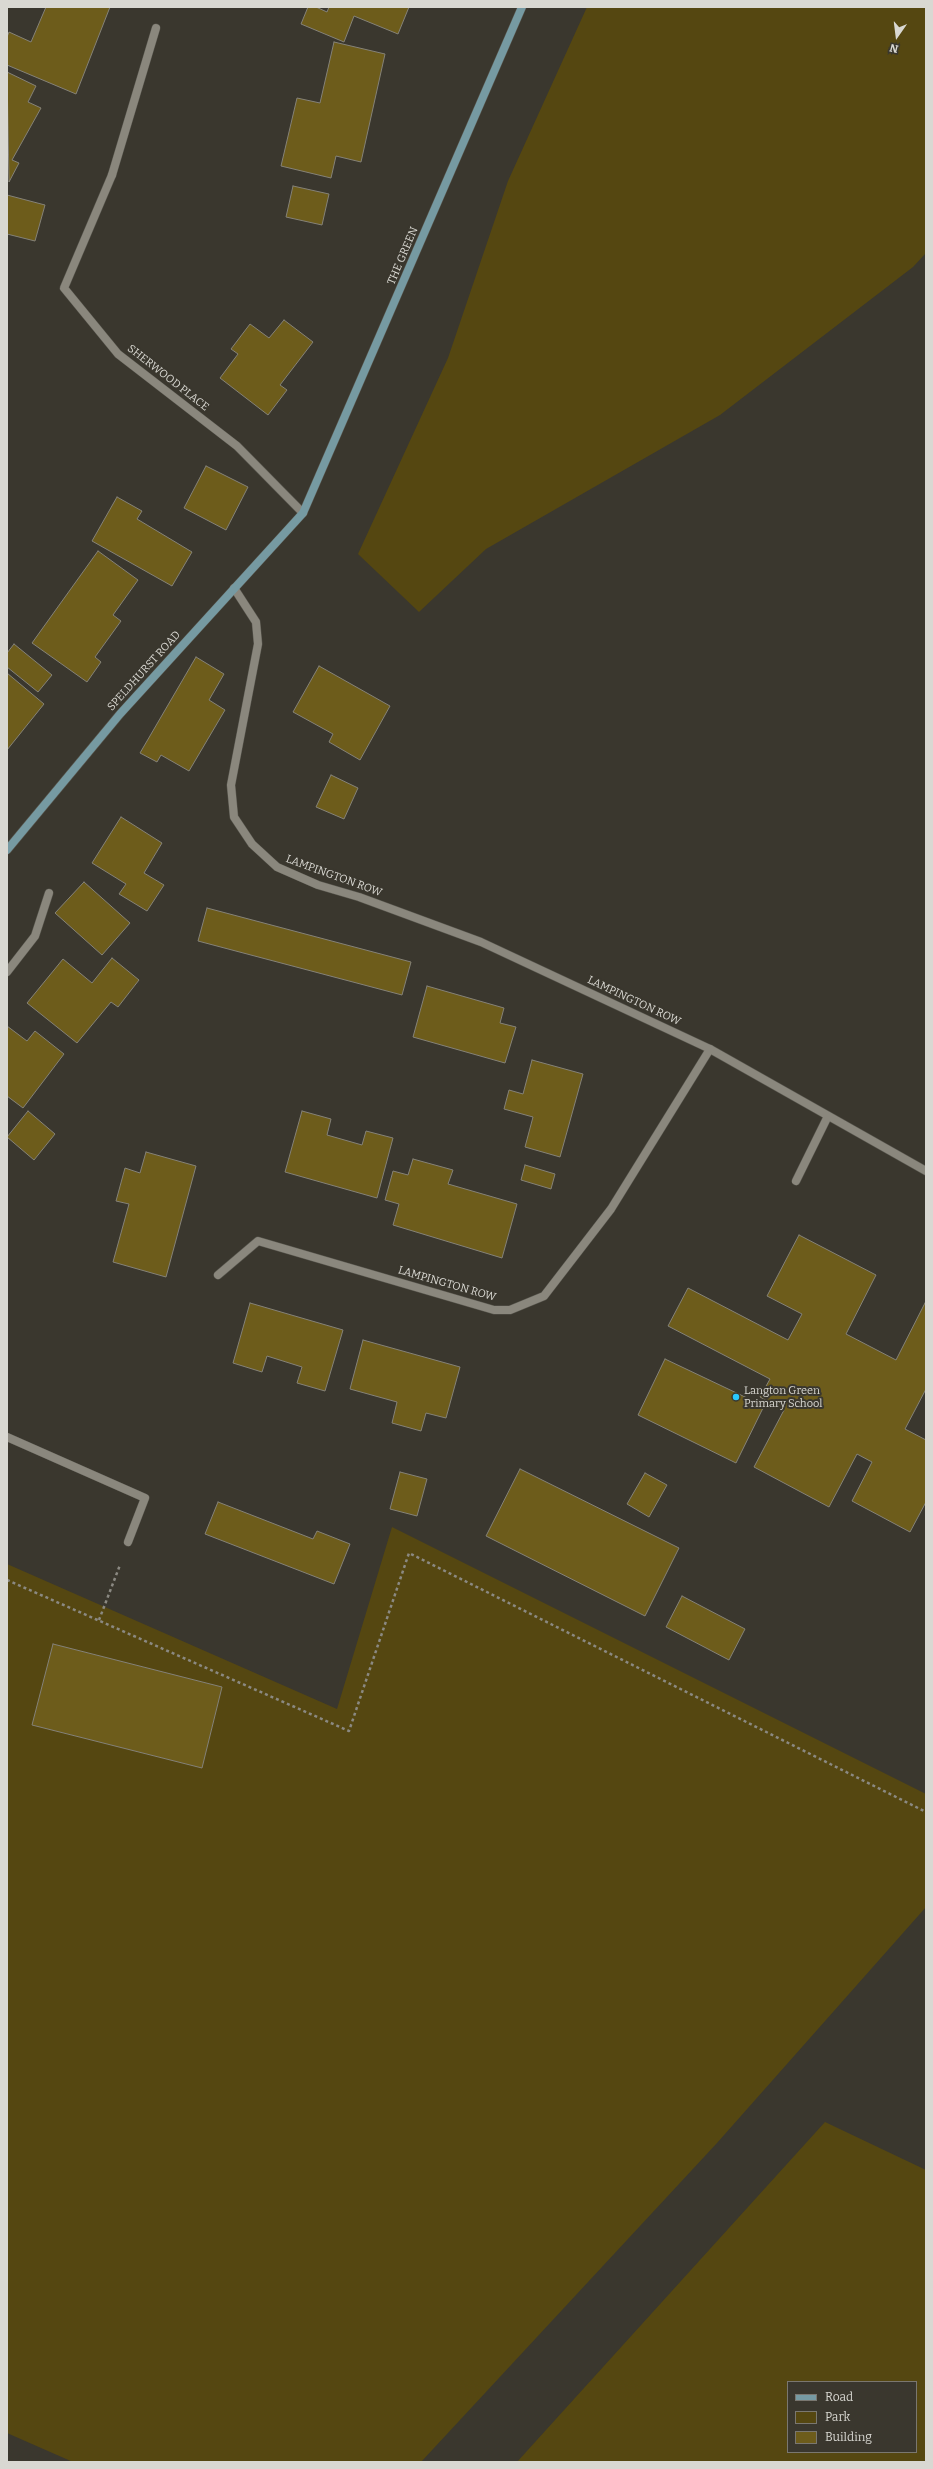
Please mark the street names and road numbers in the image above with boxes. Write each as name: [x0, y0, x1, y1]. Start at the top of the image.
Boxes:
street label: THE GREEN: [385, 225, 421, 287]
street label: SHERWOOD PLACE: [125, 342, 211, 414]
street label: SPELDHURST ROAD: [105, 628, 183, 714]
street label: LAMPINGTON ROW: [284, 852, 384, 900]
street label: LAMPINGTON ROW: [585, 974, 683, 1028]
street label: LAMPINGTON ROW: [396, 1264, 498, 1304]

